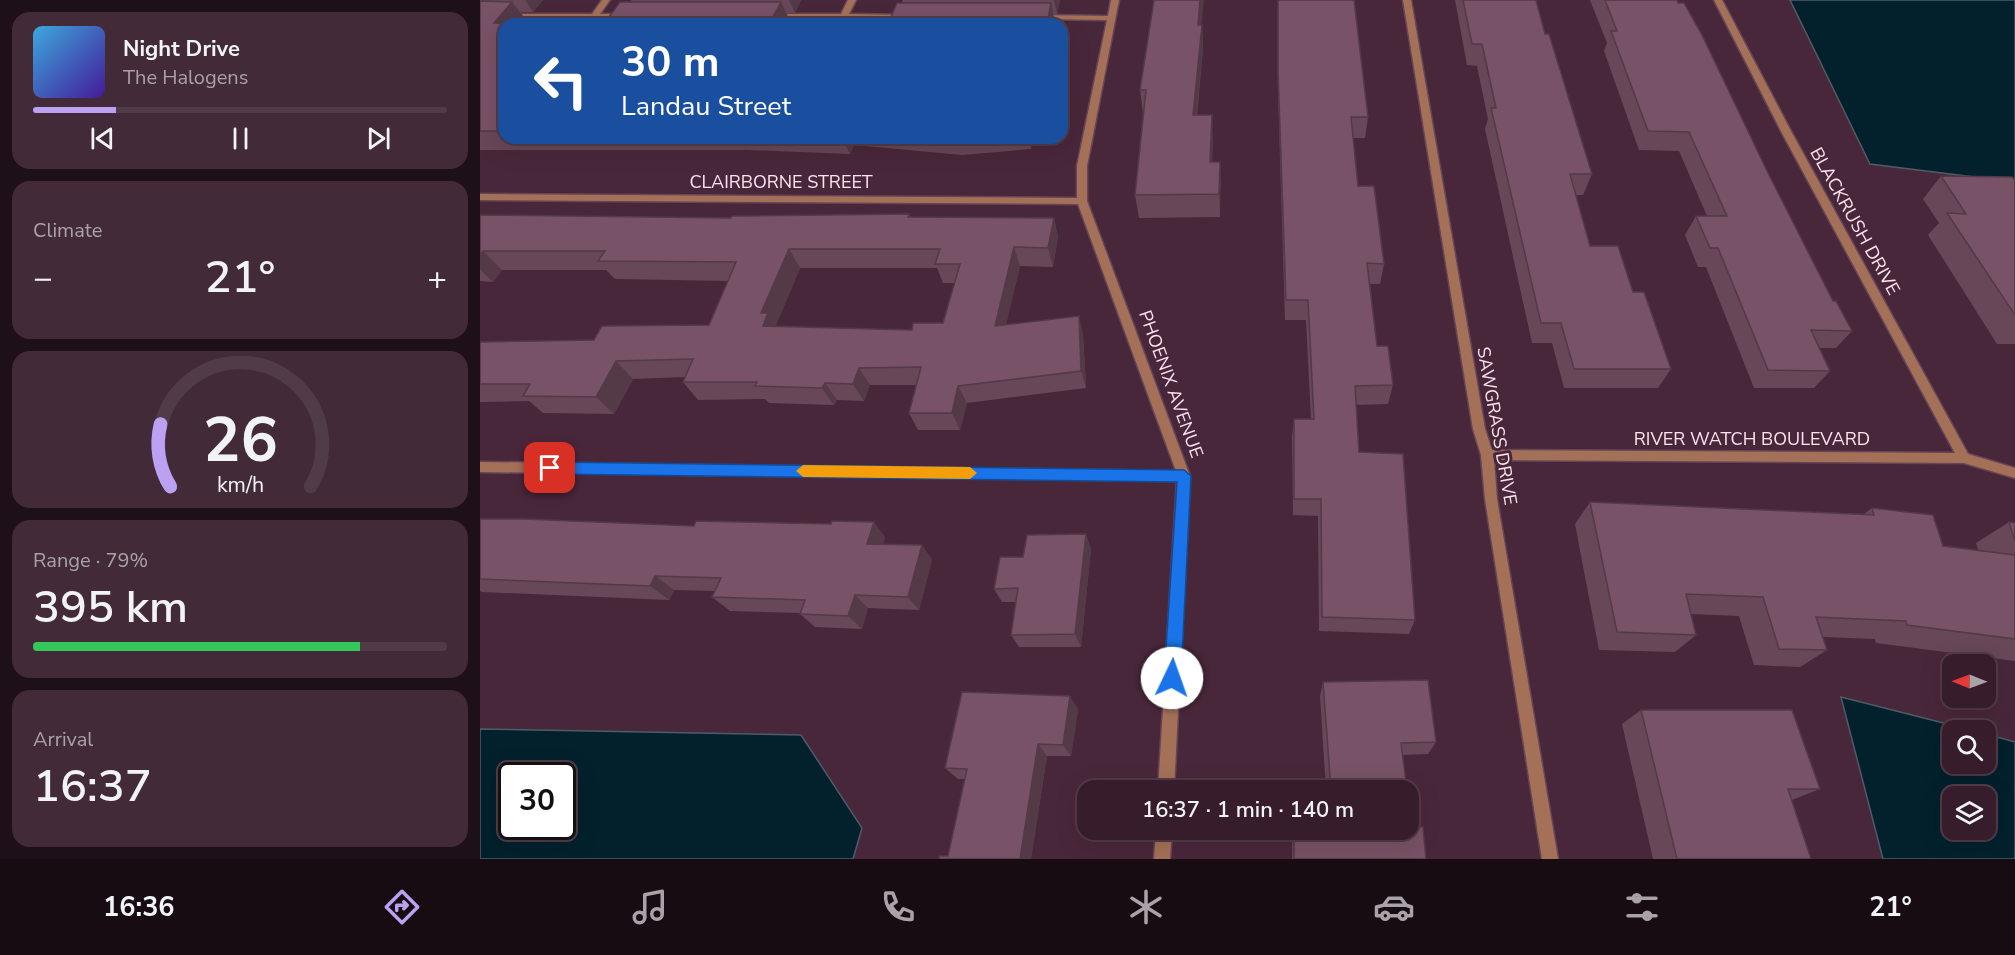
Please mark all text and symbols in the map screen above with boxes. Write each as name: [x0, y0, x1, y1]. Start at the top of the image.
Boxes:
text: Night Drive: [123, 34, 240, 64]
text: 30 m: [621, 34, 720, 91]
icon: left: [522, 42, 600, 120]
text: The Halogens: [123, 64, 248, 91]
text: Landau Street: [621, 88, 791, 125]
icon: previous: [86, 122, 119, 155]
icon: pause: [224, 122, 257, 155]
icon: next: [362, 122, 395, 155]
street label: BLACKRUSH DRIVE: [1804, 143, 1906, 299]
street label: CLAIRBORNE STREET: [689, 170, 873, 194]
text: Climate: [33, 217, 102, 244]
text: 21°: [205, 247, 275, 308]
text: −: [33, 256, 53, 301]
text: +: [427, 256, 447, 301]
street label: PHOENIX AVENUE: [1133, 307, 1209, 461]
street label: SAWGRASS DRIVE: [1471, 345, 1523, 507]
text: 26: [203, 398, 277, 483]
street label: RIVER WATCH BOULEVARD: [1634, 427, 1870, 451]
pin: [524, 442, 575, 493]
icon: arrive: [533, 451, 566, 484]
text: km/h: [216, 470, 264, 500]
text: Range · 79%: [33, 547, 148, 574]
text: 395 km: [33, 577, 188, 638]
position arrow: [1140, 646, 1204, 710]
north arrow: [1942, 654, 1996, 708]
map controls: [1942, 654, 1996, 840]
button: search: [1942, 720, 1996, 774]
text: Arrival: [33, 726, 93, 753]
text: 16:37: [33, 756, 152, 817]
speed limit sign: 30: [498, 762, 576, 840]
button: layers: [1942, 786, 1996, 840]
text: 16:37 · 1 min · 140 m: [1142, 795, 1354, 825]
icon: directions: [381, 886, 423, 928]
icon: music: [629, 886, 671, 928]
icon: phone: [877, 886, 919, 928]
icon: climate: [1125, 886, 1167, 928]
icon: car: [1373, 886, 1415, 928]
icon: filters: [1621, 886, 1663, 928]
text: 16:36: [103, 889, 175, 926]
text: 21°: [1869, 889, 1912, 926]

